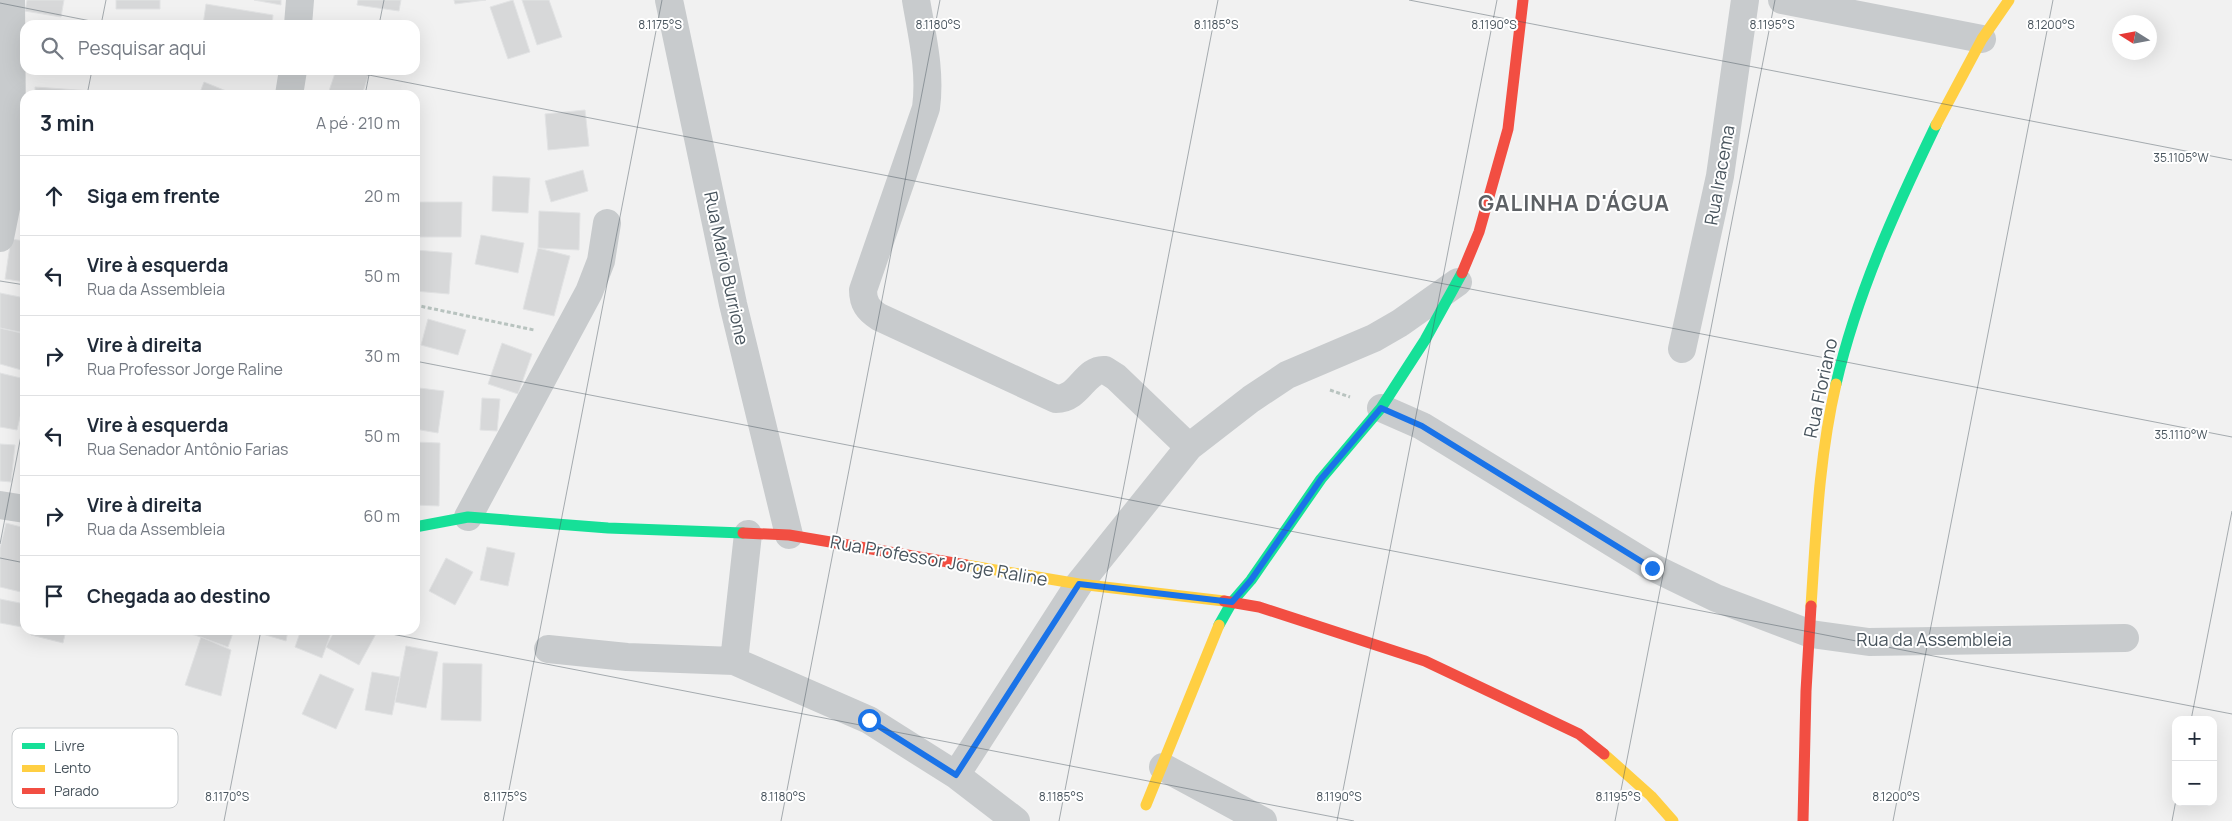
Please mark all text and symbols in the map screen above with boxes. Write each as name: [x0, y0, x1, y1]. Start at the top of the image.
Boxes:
north arrow: [2112, 15, 2157, 60]
text: 8.1175°S: [638, 16, 682, 33]
text: 8.1180°S: [915, 16, 961, 33]
text: 8.1185°S: [1194, 16, 1238, 33]
text: 8.1190°S: [1471, 16, 1517, 33]
text: 8.1195°S: [1749, 16, 1795, 33]
text: 8.1200°S: [2027, 16, 2075, 33]
search box: [20, 20, 420, 75]
icon: search: [38, 34, 66, 62]
text: Pesquisar aqui: [78, 35, 206, 61]
text: 3 min: [40, 109, 94, 137]
text: A pé · 210 m: [316, 112, 400, 134]
street label: Rua Iracema: [1698, 123, 1740, 227]
text: 35.1105°W: [2153, 149, 2209, 166]
icon: ahead: [40, 182, 68, 210]
text: Siga em frente: [87, 183, 220, 209]
text: 20 m: [364, 185, 400, 207]
district label: GALINHA D'ÁGUA: [1478, 188, 1670, 218]
street label: Rua Mario Burrione: [699, 189, 755, 347]
text: Vire à esquerda: [87, 252, 228, 278]
icon: left: [40, 262, 68, 290]
text: 50 m: [364, 265, 400, 287]
text: Rua da Assembleia: [87, 278, 225, 300]
text: Vire à direita: [87, 332, 202, 358]
street label: Rua Floriano: [1798, 336, 1842, 440]
icon: right: [40, 342, 68, 370]
text: 30 m: [365, 345, 400, 367]
text: Rua Professor Jorge Raline: [87, 358, 283, 380]
text: Vire à esquerda: [87, 412, 228, 438]
icon: left: [40, 422, 68, 450]
text: 50 m: [364, 425, 400, 447]
text: 35.1110°W: [2154, 426, 2208, 443]
text: Rua Senador Antônio Farias: [87, 438, 288, 460]
text: Vire à direita: [87, 492, 202, 518]
icon: right: [40, 502, 68, 530]
text: 60 m: [364, 505, 400, 527]
text: Rua da Assembleia: [87, 518, 225, 540]
street label: Rua Professor Jorge Raline: [828, 529, 1050, 591]
route end: [1641, 557, 1664, 580]
icon: arrive: [40, 582, 68, 610]
text: Chegada ao destino: [87, 583, 270, 609]
street label: Rua da Assembleia: [1856, 627, 2012, 651]
route start: [858, 709, 881, 732]
map controls: [2172, 716, 2217, 806]
button: +: [2172, 716, 2217, 761]
legend: [12, 728, 178, 808]
text: Livre: [54, 736, 85, 755]
text: Lento: [54, 758, 91, 777]
button: −: [2172, 761, 2217, 806]
text: Parado: [54, 781, 99, 800]
text: 8.1170°S: [205, 788, 249, 805]
text: 8.1175°S: [483, 788, 527, 805]
text: 8.1180°S: [760, 788, 806, 805]
text: 8.1185°S: [1039, 788, 1083, 805]
text: 8.1190°S: [1316, 788, 1362, 805]
text: 8.1195°S: [1595, 788, 1641, 805]
text: 8.1200°S: [1872, 788, 1920, 805]

